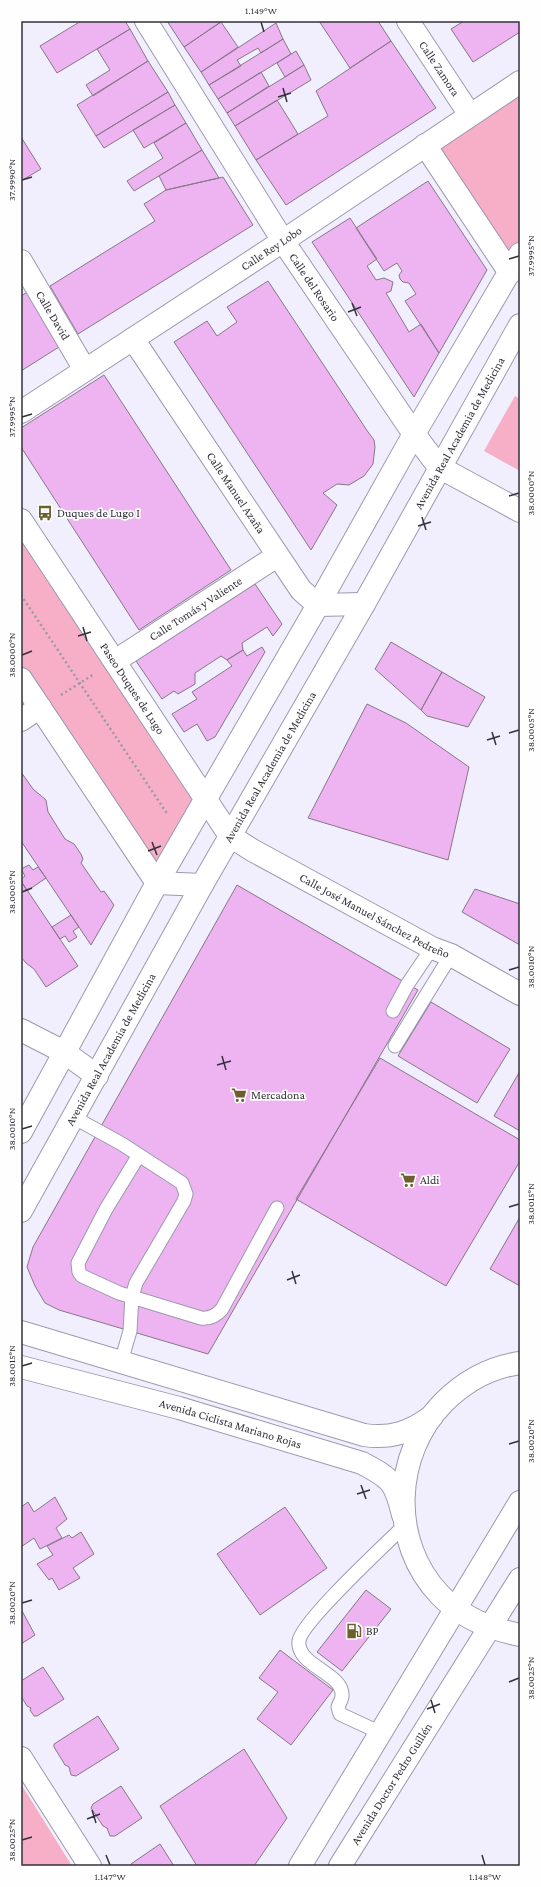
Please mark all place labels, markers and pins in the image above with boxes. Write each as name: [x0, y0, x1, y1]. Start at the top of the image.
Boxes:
bus stop icon: Duques de Lugo I: [36, 504, 54, 522]
place label: Duques de Lugo I: [57, 506, 140, 520]
supermarket icon: Mercadona: [230, 1086, 248, 1104]
place label: Mercadona: [251, 1088, 305, 1102]
supermarket icon: Aldi: [399, 1171, 417, 1189]
place label: Aldi: [420, 1173, 439, 1187]
fuel station icon: BP: [345, 1622, 363, 1640]
place label: BP: [366, 1624, 379, 1638]

